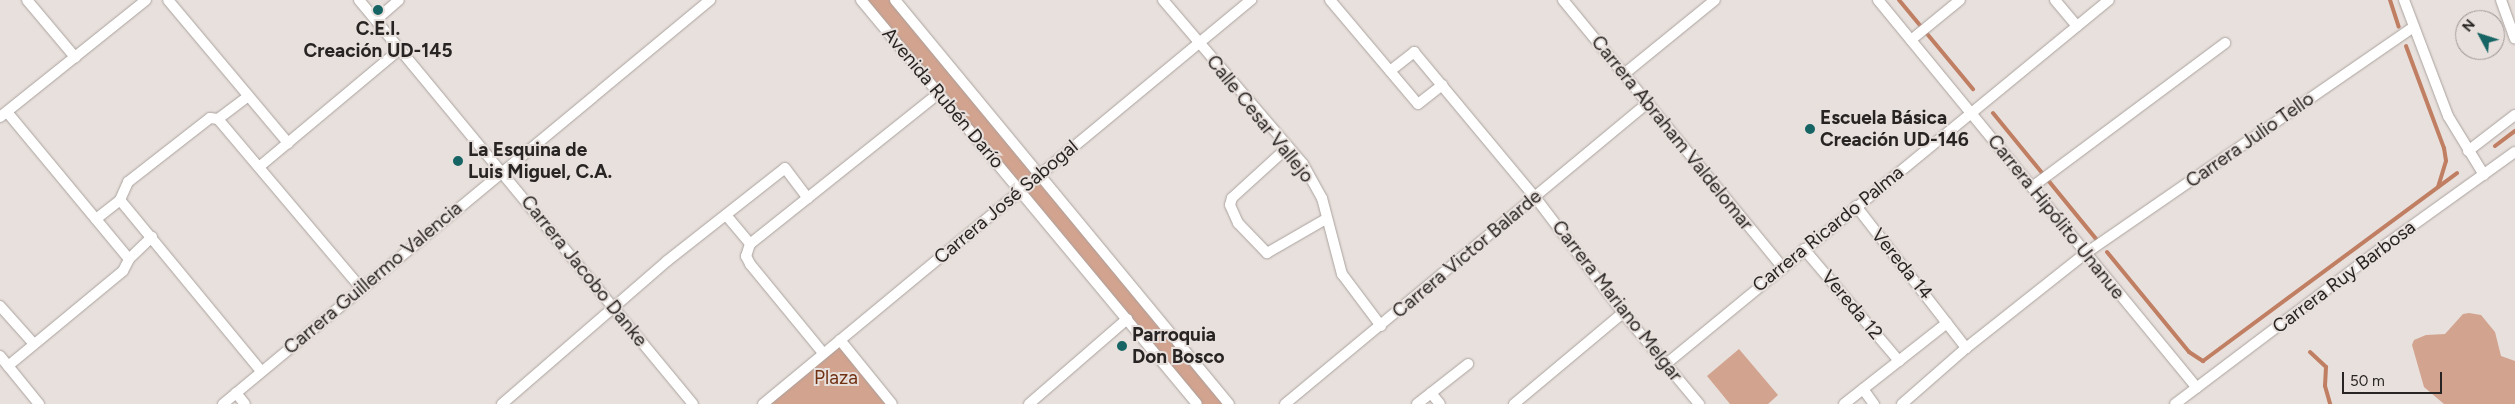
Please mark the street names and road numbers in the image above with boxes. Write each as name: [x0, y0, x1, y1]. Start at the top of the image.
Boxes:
street label: Avenida Rubén Darío: [877, 23, 1009, 173]
street label: Carrera Abraham Valdelomar: [1586, 31, 1758, 235]
street label: Calle Cesar Vallejo: [1202, 51, 1318, 187]
street label: Carrera Julio Tello: [2182, 87, 2318, 193]
street label: Carrera Hipólito Unanue: [1983, 130, 2129, 304]
street label: Carrera José Sabogal: [929, 135, 1083, 269]
street label: Carrera Ricardo Palma: [1748, 161, 1908, 297]
street label: Carrera Victor Balarde: [1388, 185, 1546, 323]
street label: Carrera Jacobo Danke: [516, 191, 652, 351]
street label: Carrera Guillermo Valencia: [279, 197, 467, 359]
street label: Carrera Mariano Melgar: [1547, 216, 1687, 386]
street label: Carrera Ruy Barbosa: [2268, 216, 2420, 338]
street label: Vereda 14: [1866, 224, 1938, 304]
street label: Vereda 12: [1816, 266, 1888, 344]

